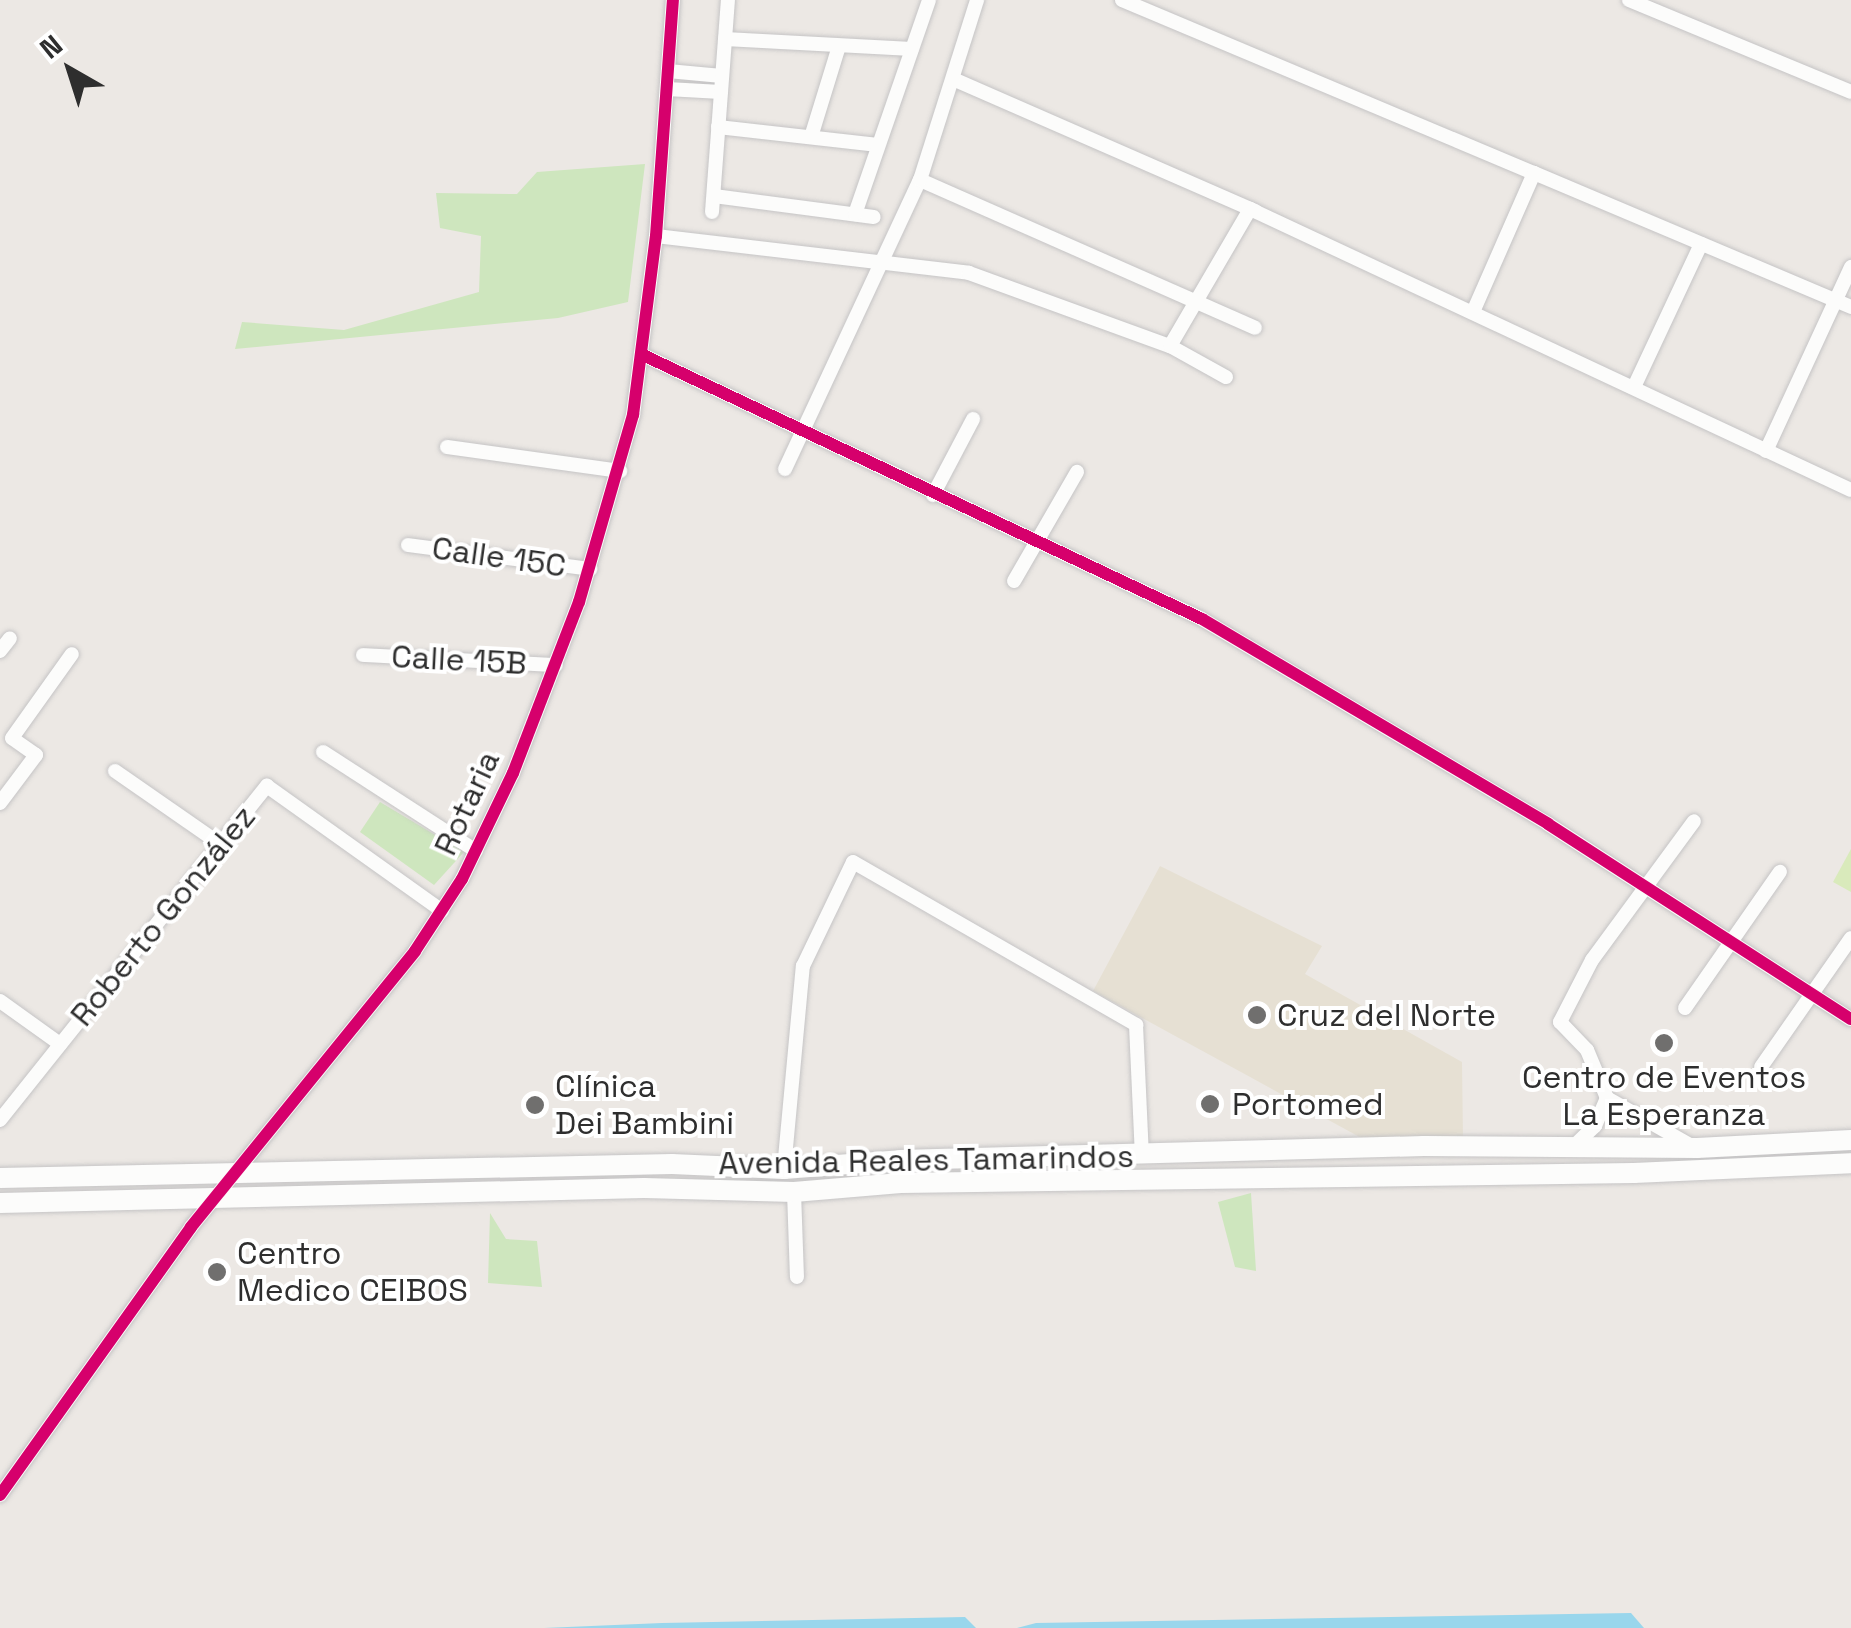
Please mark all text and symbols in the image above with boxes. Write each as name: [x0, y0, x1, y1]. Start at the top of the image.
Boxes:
north arrow: [20, 20, 120, 120]
text: N: [32, 27, 70, 67]
street label: Calle 15C: [430, 529, 568, 585]
street label: Calle 15B: [390, 637, 528, 683]
street label: Rotaria: [426, 745, 508, 861]
street label: Roberto González: [62, 798, 264, 1034]
place label: Cruz del Norte: [1277, 996, 1496, 1034]
marker: Cruz del Norte: [1246, 1004, 1268, 1026]
marker: Centro de Eventos La Esperanza: [1653, 1032, 1675, 1054]
place label: Centro de Eventos La Esperanza: [1522, 1059, 1806, 1134]
place label: Clínica Dei Bambini: [555, 1068, 734, 1143]
place label: Portomed: [1232, 1085, 1384, 1123]
marker: Portomed: [1197, 1091, 1223, 1117]
marker: Clínica Dei Bambini: [524, 1094, 546, 1116]
street label: Avenida Reales Tamarindos: [718, 1137, 1134, 1183]
place label: Centro Medico CEIBOS: [237, 1235, 468, 1310]
marker: Centro Medico CEIBOS: [206, 1261, 228, 1283]

